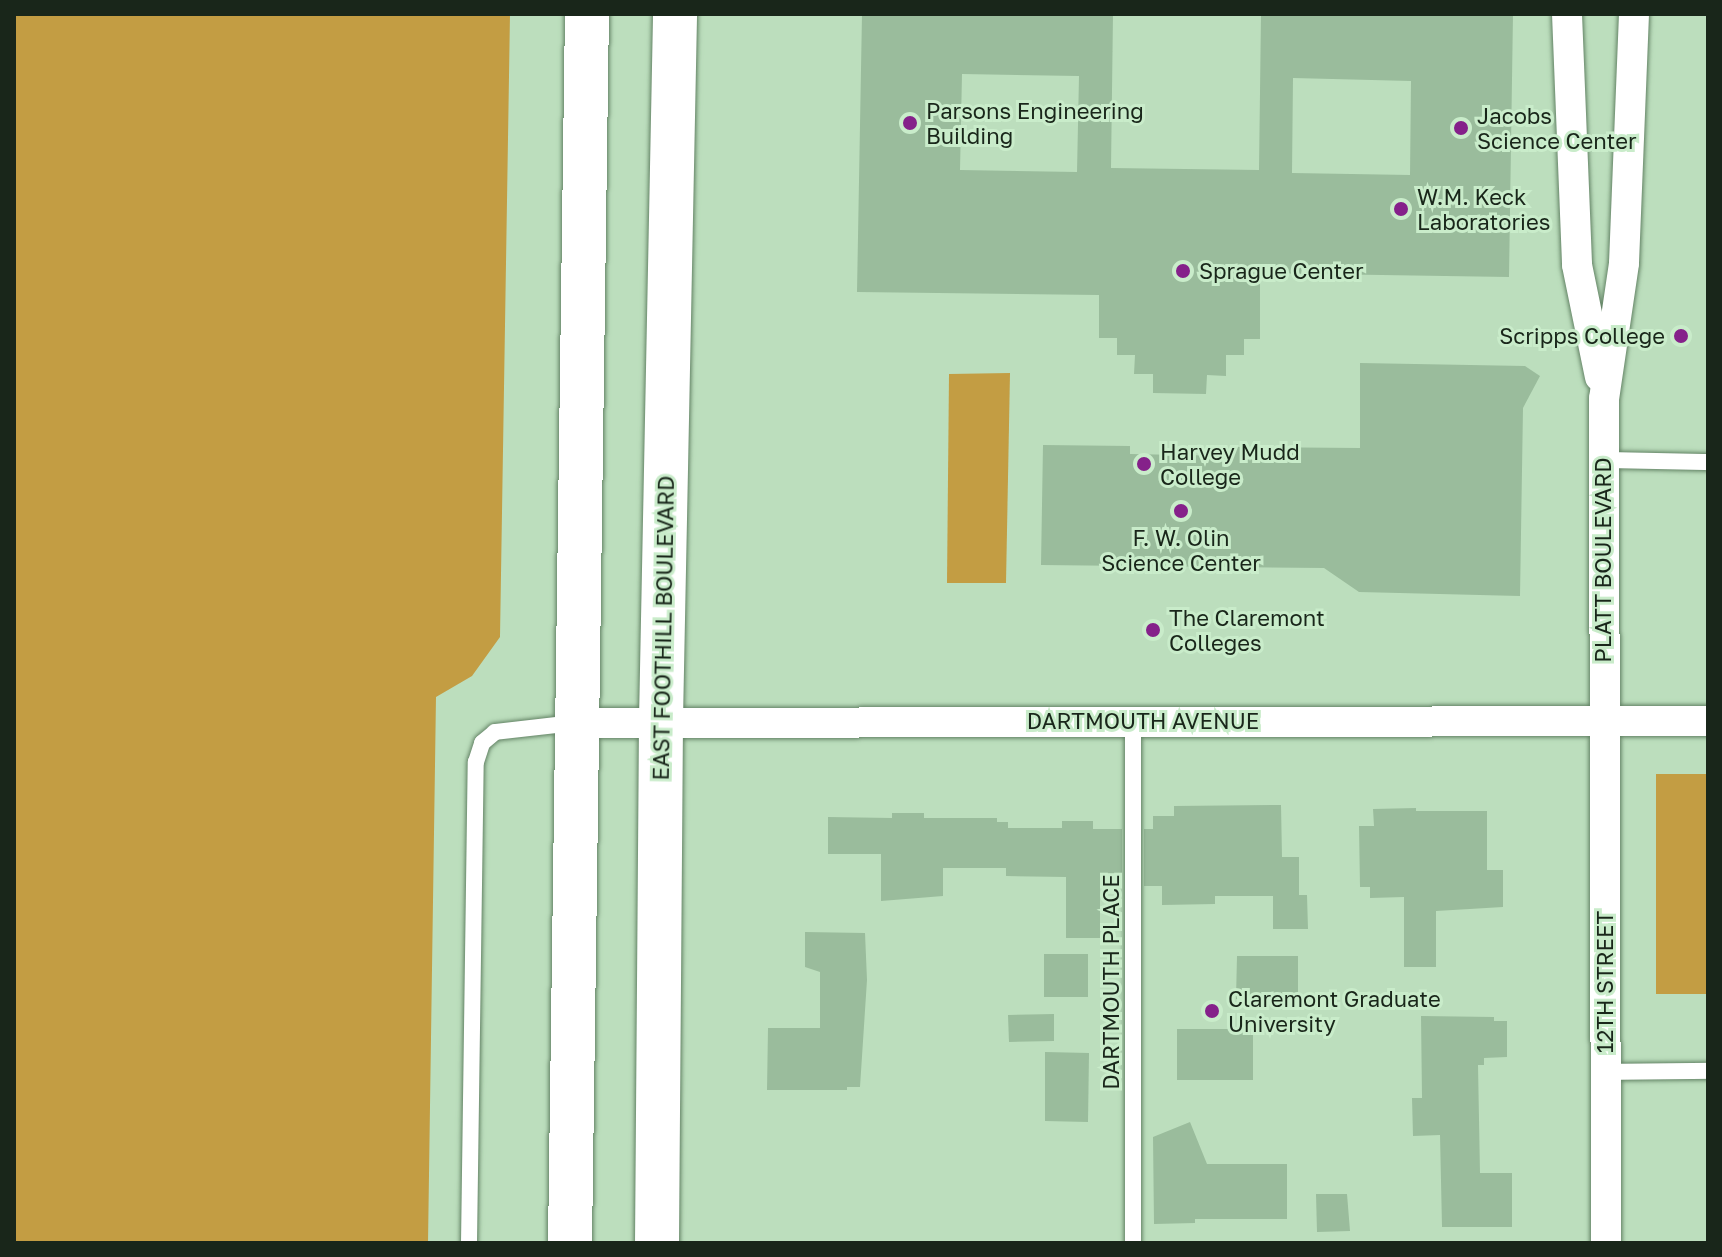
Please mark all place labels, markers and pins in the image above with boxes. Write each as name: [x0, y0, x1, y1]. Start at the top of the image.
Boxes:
place label: Parsons Engineering Building: [926, 97, 1144, 148]
place label: Jacobs Science Center: [1477, 102, 1637, 154]
marker: Parsons Engineering Building: [901, 114, 919, 132]
marker: Jacobs Science Center: [1452, 119, 1470, 137]
place label: W.M. Keck Laboratories: [1417, 183, 1550, 234]
marker: W.M. Keck Laboratories: [1392, 200, 1410, 218]
place label: Sprague Center: [1199, 258, 1364, 284]
marker: Sprague Center: [1174, 262, 1192, 280]
place label: Scripps College: [1499, 323, 1665, 349]
marker: Scripps College: [1672, 327, 1690, 345]
place label: Harvey Mudd College: [1160, 438, 1300, 490]
marker: Harvey Mudd College: [1135, 455, 1153, 473]
marker: F. W. Olin Science Center: [1172, 502, 1190, 520]
place label: F. W. Olin Science Center: [1101, 524, 1261, 576]
place label: The Claremont Colleges: [1169, 604, 1325, 656]
marker: The Claremont Colleges: [1144, 621, 1162, 639]
place label: Claremont Graduate University: [1228, 985, 1441, 1036]
marker: Claremont Graduate University: [1203, 1002, 1221, 1020]

